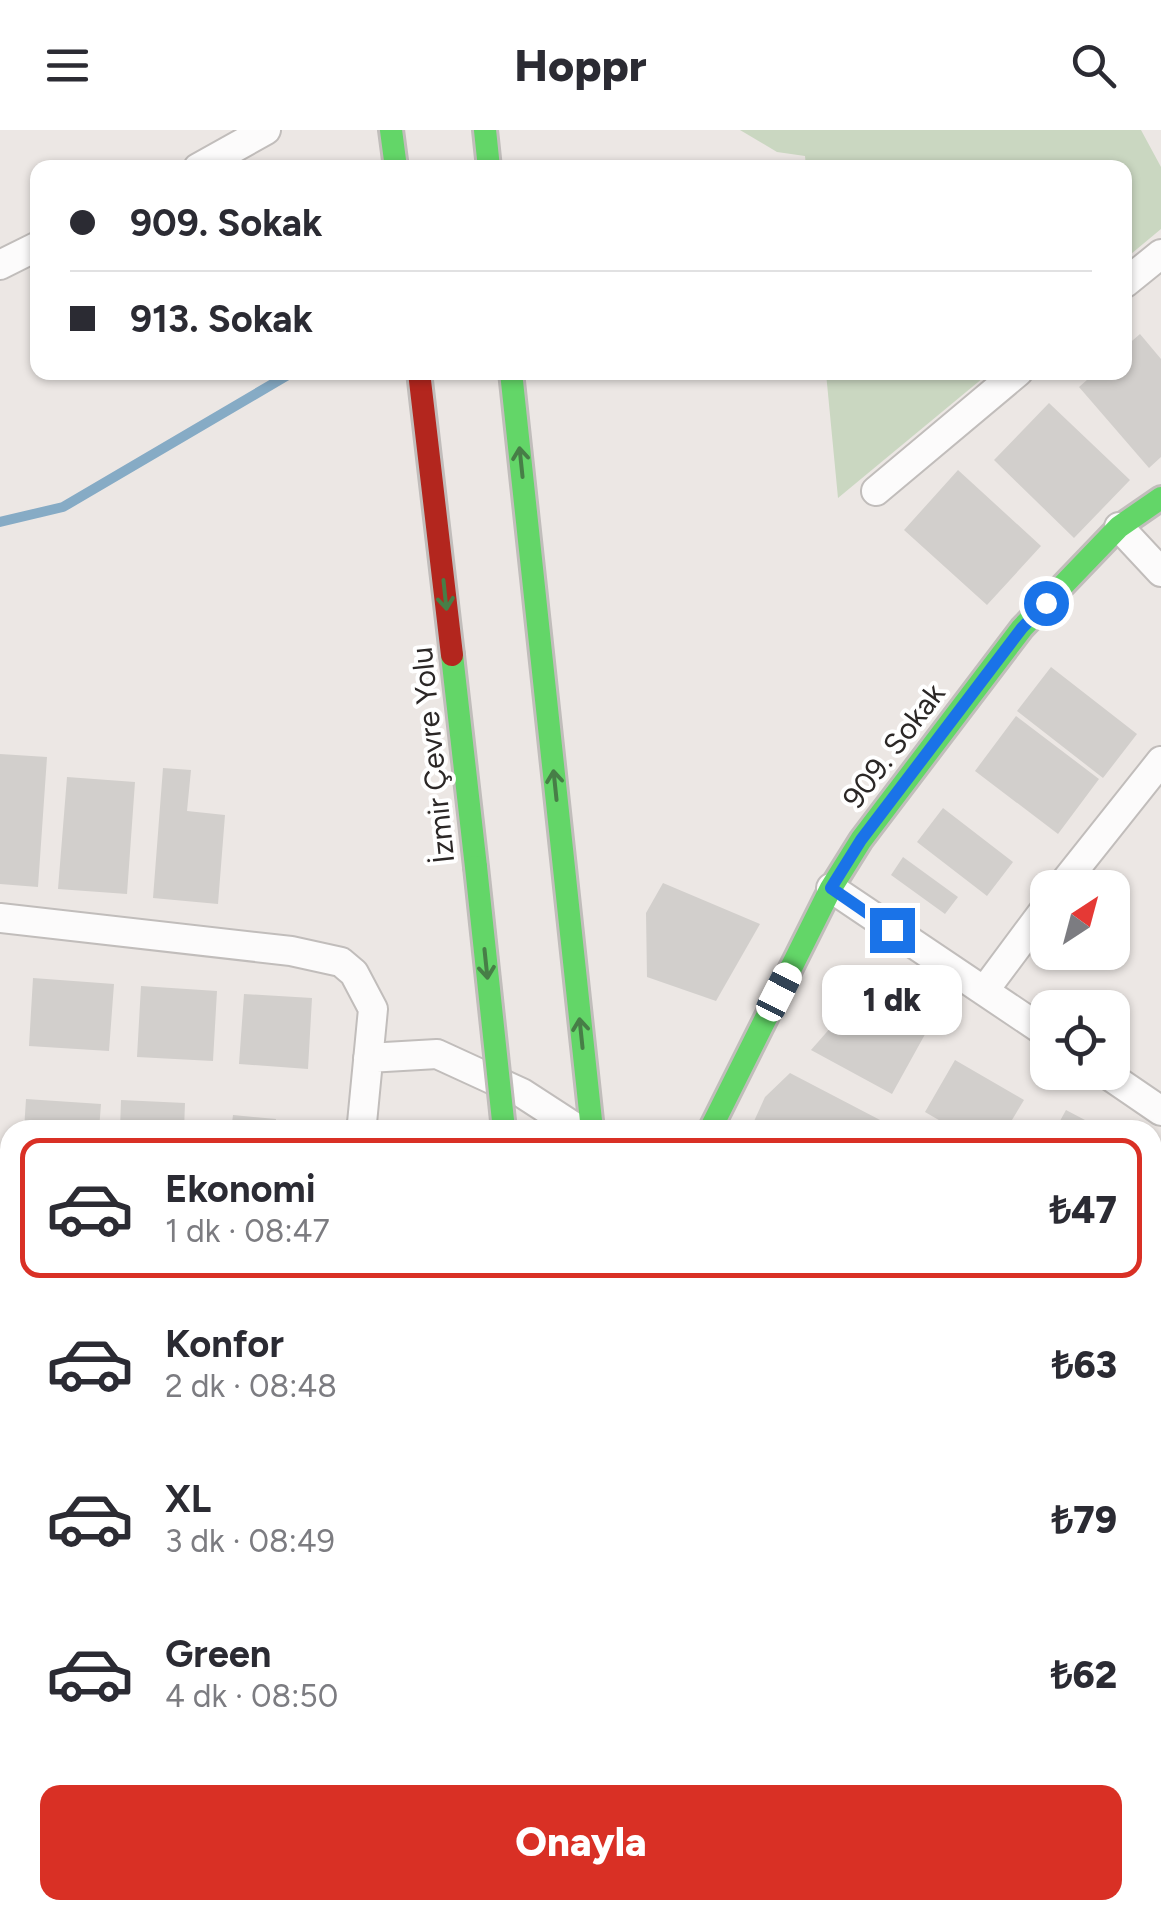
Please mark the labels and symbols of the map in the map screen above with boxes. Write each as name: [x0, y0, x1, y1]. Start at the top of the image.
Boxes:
one-way arrow: [511, 447, 530, 479]
one-way arrow: [436, 579, 455, 611]
route start: [1024, 581, 1069, 626]
street label: İzmir Çevre Yolu: [403, 645, 462, 865]
street label: 909. Sokak: [835, 676, 953, 815]
one-way arrow: [545, 770, 564, 802]
north arrow: [1030, 870, 1130, 970]
route end: [870, 908, 915, 953]
one-way arrow: [477, 948, 496, 980]
car: [752, 958, 806, 1026]
callout: 1 dk: [822, 965, 962, 1035]
one-way arrow: [571, 1017, 590, 1050]

